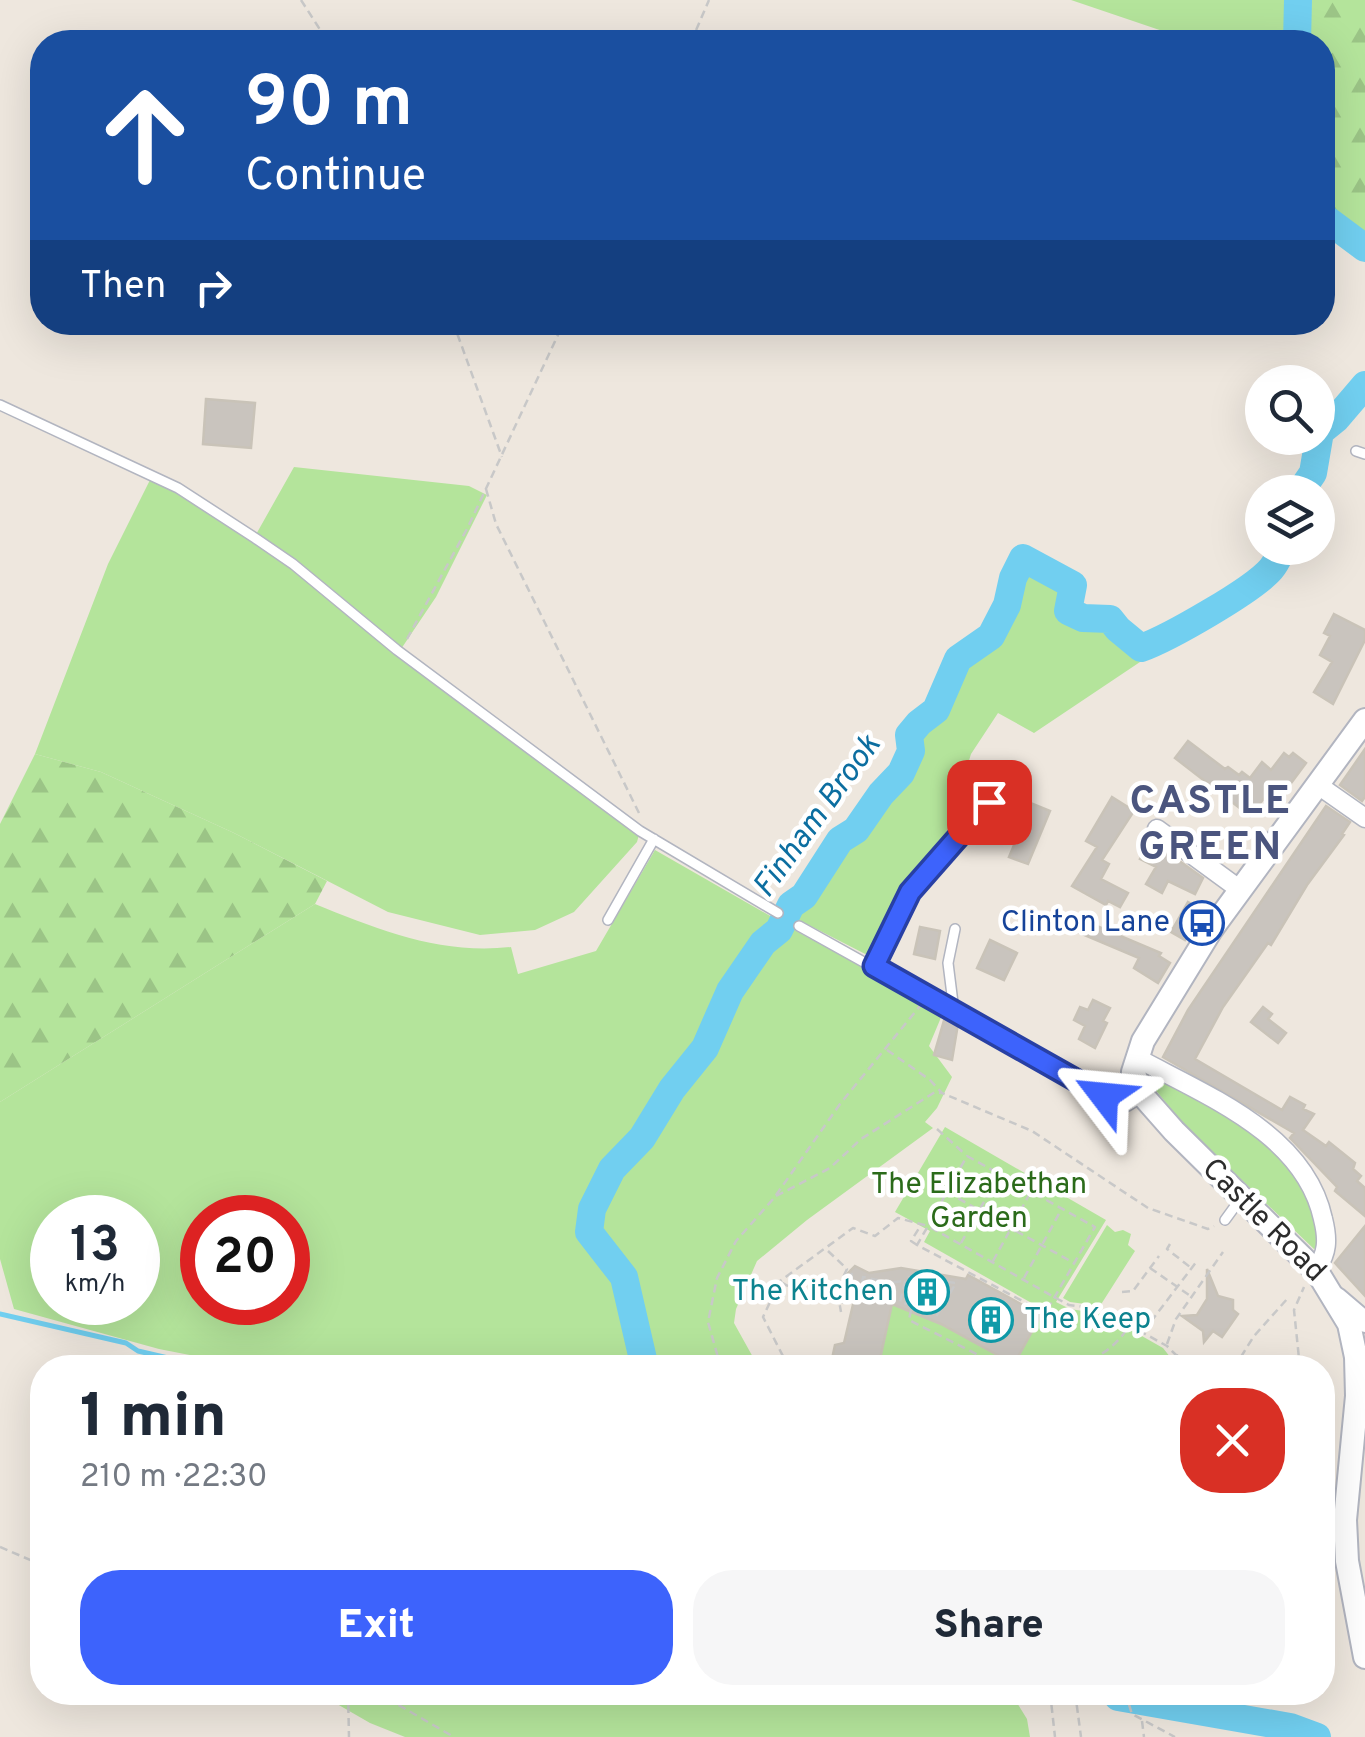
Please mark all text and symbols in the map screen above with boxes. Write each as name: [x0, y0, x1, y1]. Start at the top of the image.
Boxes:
text: 90 m: [245, 62, 413, 151]
icon: ahead: [80, 70, 210, 200]
text: Continue: [245, 149, 426, 206]
icon: right: [186, 260, 241, 315]
text: Then: [80, 263, 166, 312]
map controls: [1245, 365, 1335, 565]
button: search: [1245, 365, 1335, 455]
button: layers: [1245, 475, 1335, 565]
water label: Finham Brook: [745, 727, 891, 906]
pin: [947, 760, 1032, 845]
icon: arrive: [962, 775, 1017, 830]
district label: CASTLE GREEN: [1130, 778, 1292, 874]
bus stop icon: Clinton Lane: [1179, 900, 1225, 946]
place label: Clinton Lane: [1001, 905, 1170, 942]
position arrow: [1052, 1044, 1156, 1148]
street label: Castle Road: [1193, 1151, 1333, 1291]
park label: The Elizabethan Garden: [871, 1167, 1087, 1238]
speed limit sign: 20: [180, 1195, 310, 1325]
text: 13: [70, 1216, 120, 1279]
text: km/h: [65, 1269, 125, 1301]
building icon: The Kitchen: [904, 1269, 950, 1315]
place label: The Kitchen: [732, 1274, 894, 1311]
building icon: The Keep: [968, 1297, 1014, 1343]
place label: The Keep: [1024, 1302, 1151, 1339]
text: 1 min: [80, 1382, 227, 1458]
button: close: [1180, 1388, 1285, 1493]
text: 210 m · 22:30: [80, 1458, 268, 1498]
button: Exit: [80, 1570, 673, 1685]
button: Share: [693, 1570, 1285, 1685]

